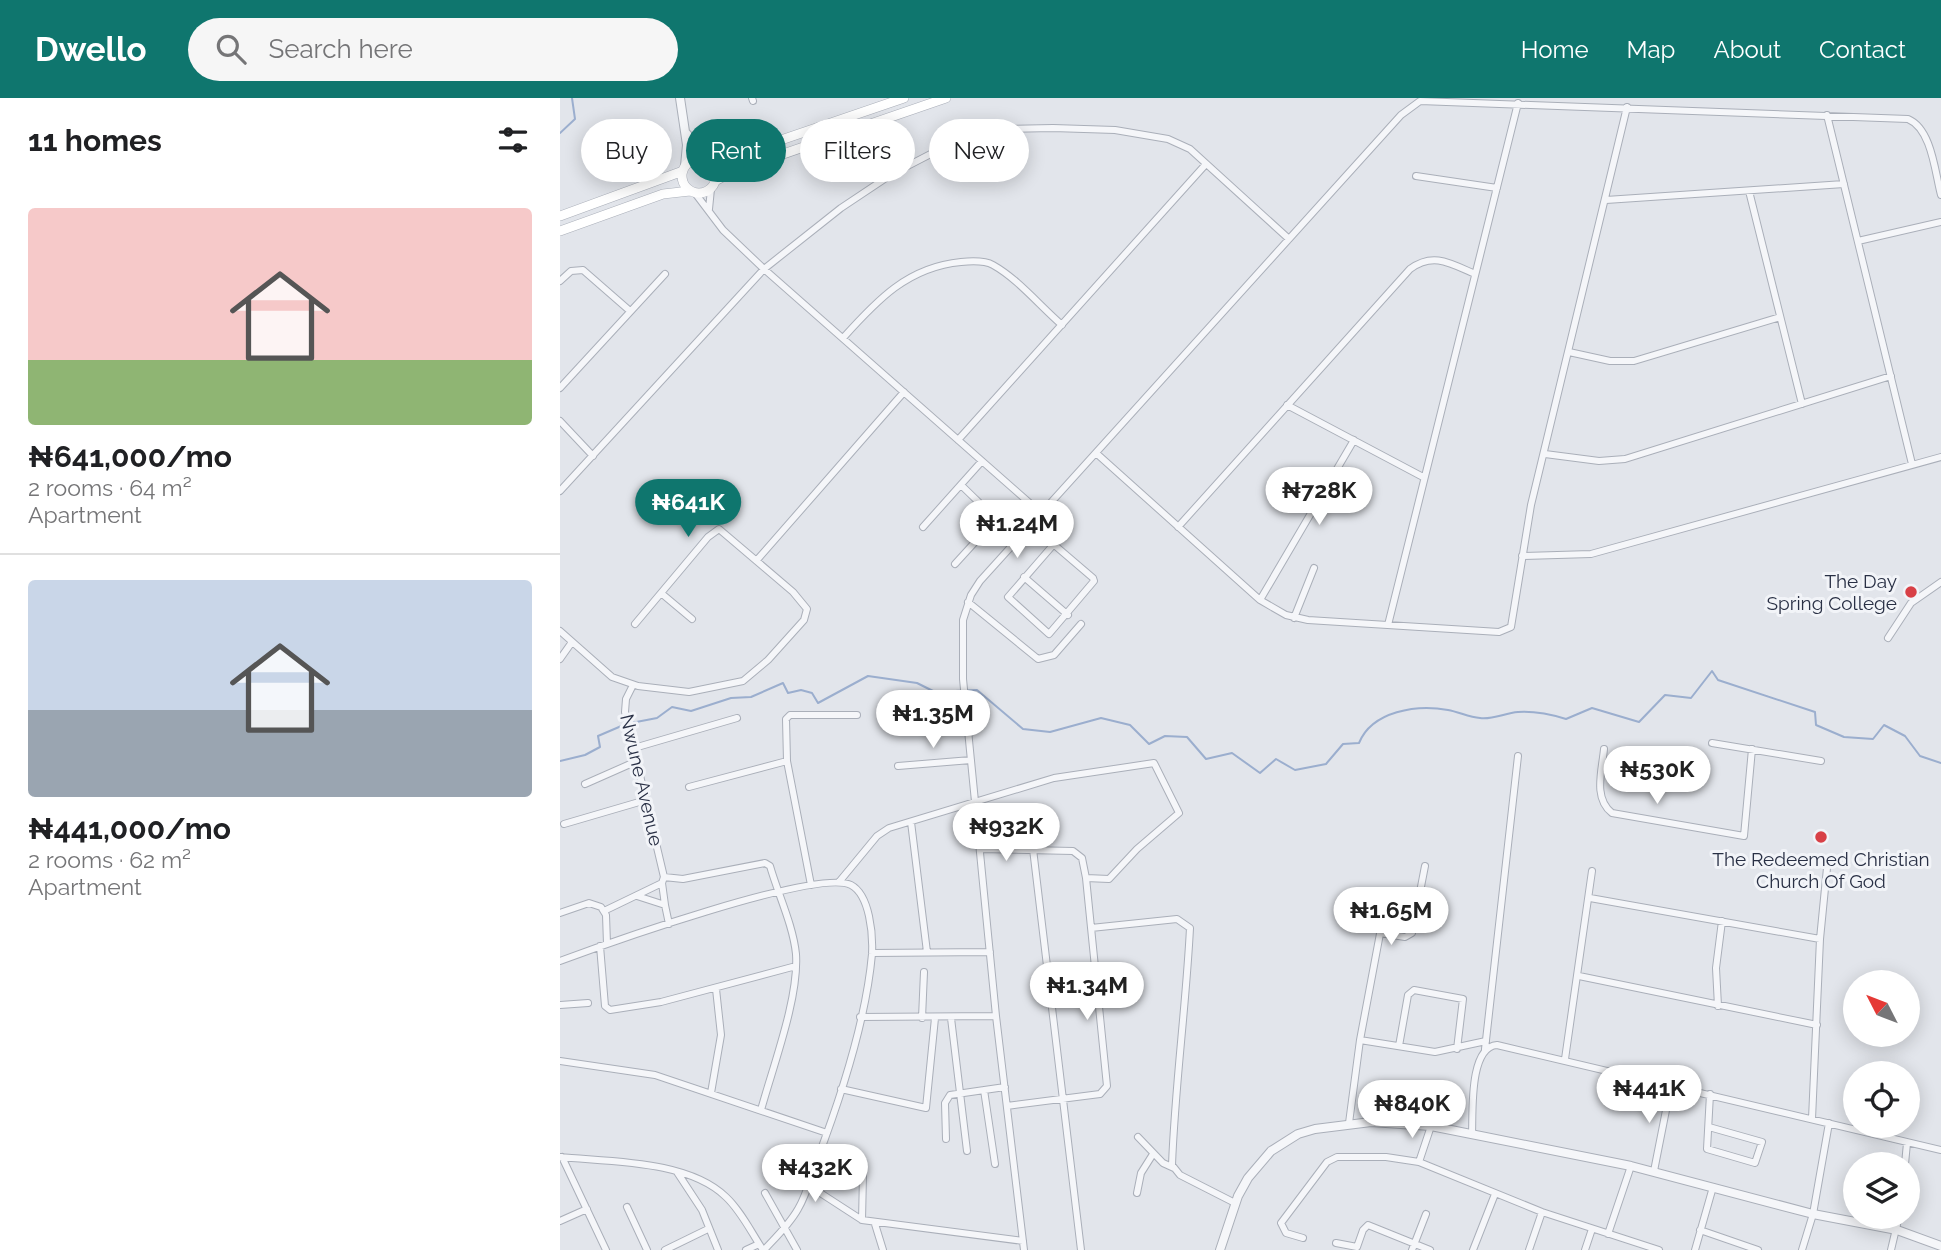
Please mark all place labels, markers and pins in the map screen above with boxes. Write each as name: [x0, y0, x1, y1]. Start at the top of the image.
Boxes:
pin: ₦728K: [1270, 468, 1368, 527]
pin: ₦641K: [639, 480, 737, 539]
pin: ₦1.24M: [960, 500, 1074, 560]
place label: The Day Spring College: [1767, 570, 1897, 614]
marker: The Day Spring College: [1903, 584, 1919, 600]
pin: ₦1.35M: [876, 690, 990, 750]
pin: ₦530K: [1608, 746, 1706, 806]
pin: ₦932K: [957, 804, 1055, 863]
marker: The Redeemed Christian Church Of God: [1813, 829, 1829, 845]
place label: The Redeemed Christian Church Of God: [1712, 848, 1930, 892]
pin: ₦1.65M: [1334, 888, 1448, 947]
pin: ₦1.34M: [1030, 962, 1144, 1022]
pin: ₦441K: [1600, 1066, 1698, 1125]
pin: ₦840K: [1363, 1080, 1461, 1140]
pin: ₦432K: [766, 1144, 864, 1204]

